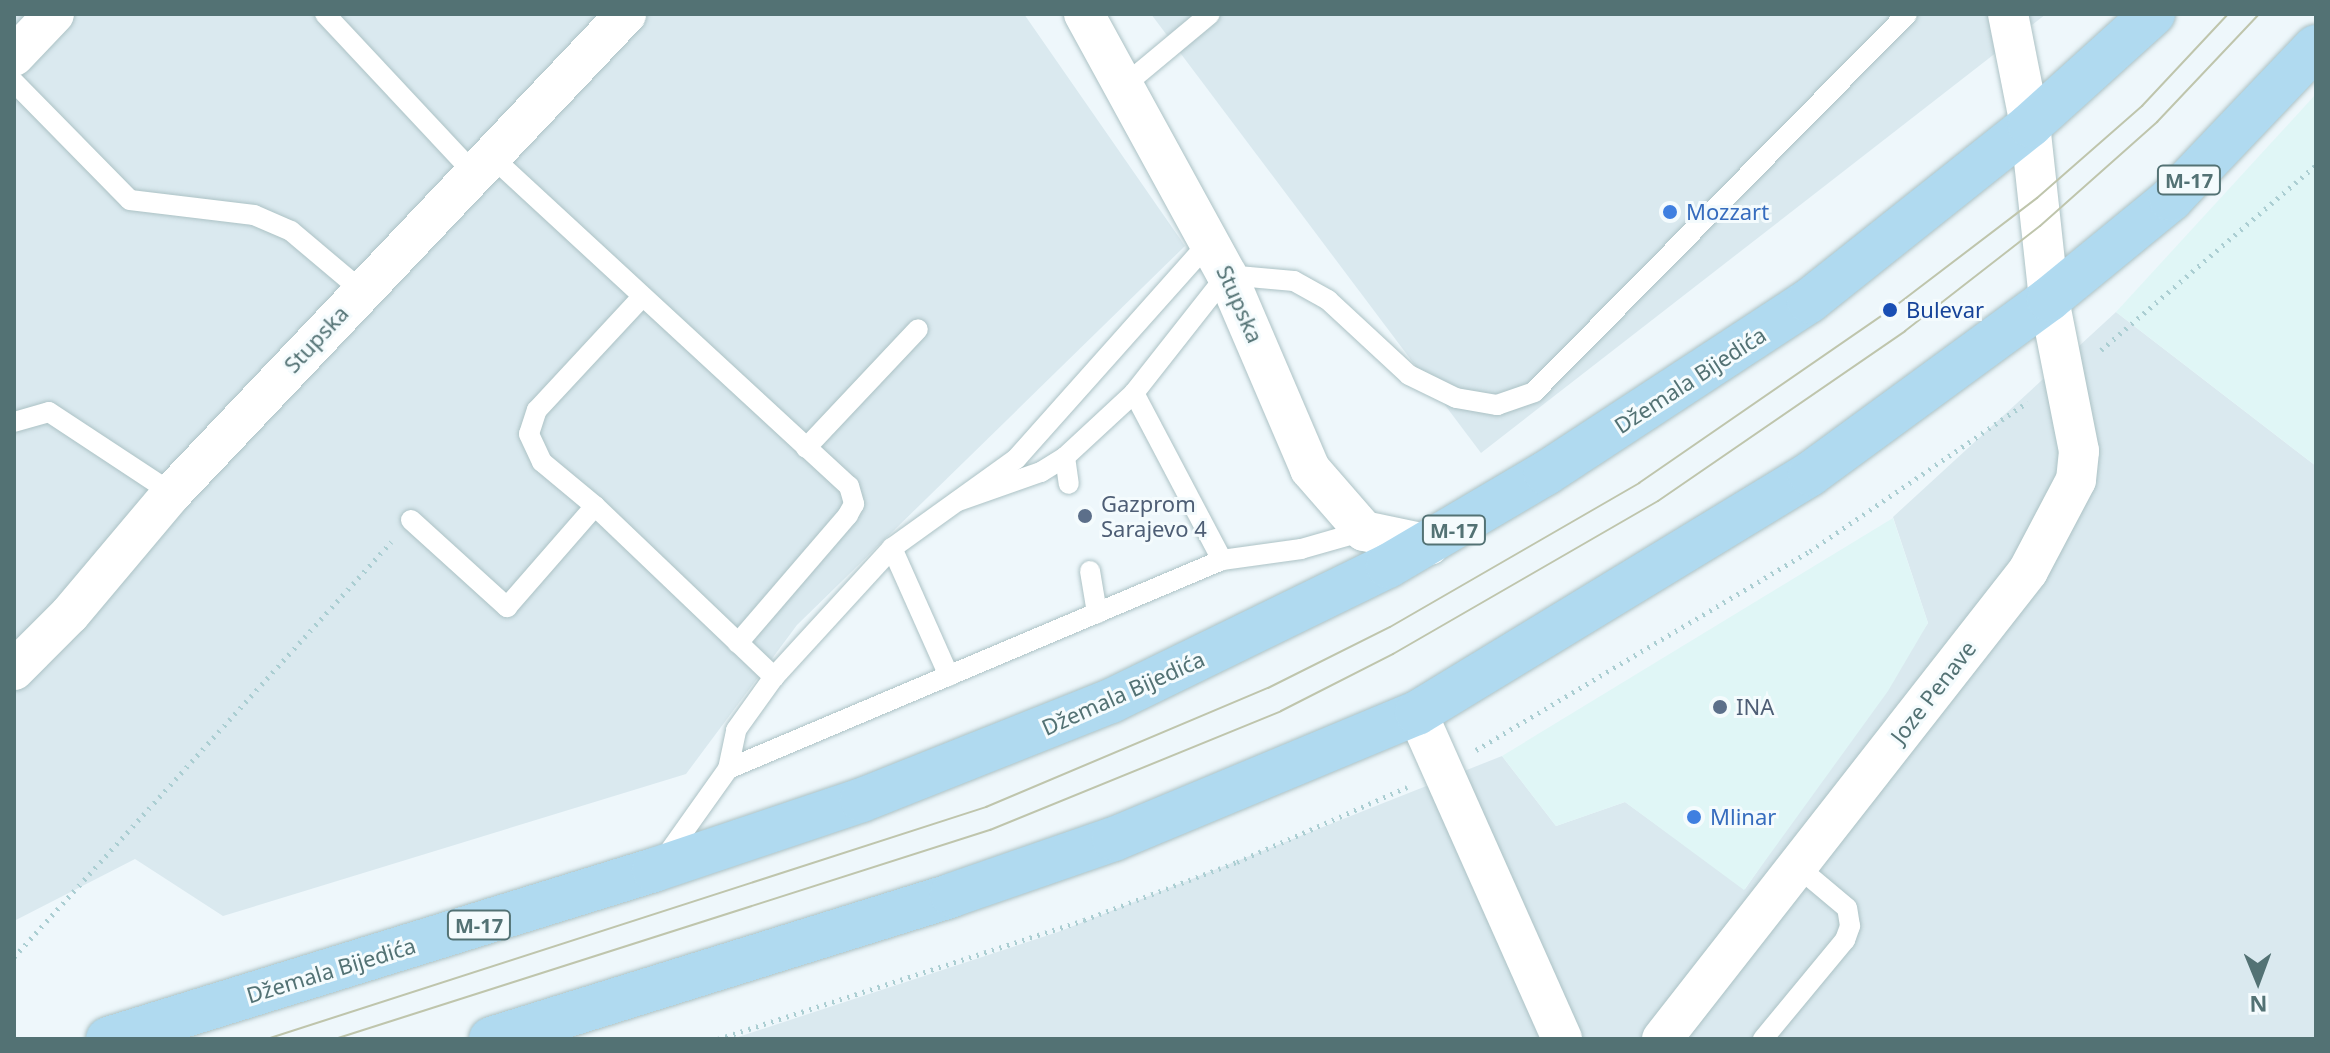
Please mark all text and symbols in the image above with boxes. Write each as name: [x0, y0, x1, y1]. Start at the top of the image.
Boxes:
road number: M-17: [2155, 164, 2223, 196]
place label: Mozzart: [1686, 199, 1769, 225]
marker: Mozzart: [1661, 203, 1679, 221]
street label: Stupska: [1211, 261, 1269, 347]
place label: Bulevar: [1906, 297, 1984, 323]
street label: Stupska: [278, 300, 354, 378]
marker: Bulevar: [1881, 301, 1899, 319]
street label: Džemala Bijedića: [1609, 321, 1771, 439]
place label: Gazprom Sarajevo 4: [1101, 490, 1207, 542]
marker: Gazprom Sarajevo 4: [1076, 507, 1094, 525]
road number: M-17: [1420, 514, 1488, 546]
street label: Joze Penave: [1885, 635, 1981, 749]
street label: Džemala Bijedića: [1037, 645, 1209, 741]
place label: INA: [1736, 694, 1774, 720]
marker: INA: [1711, 698, 1729, 716]
place label: Mlinar: [1710, 804, 1776, 830]
marker: Mlinar: [1685, 808, 1703, 826]
road number: M-17: [445, 909, 513, 941]
street label: Džemala Bijedića: [243, 932, 419, 1008]
north arrow: [2218, 941, 2298, 1021]
text: N: [2249, 990, 2268, 1020]

